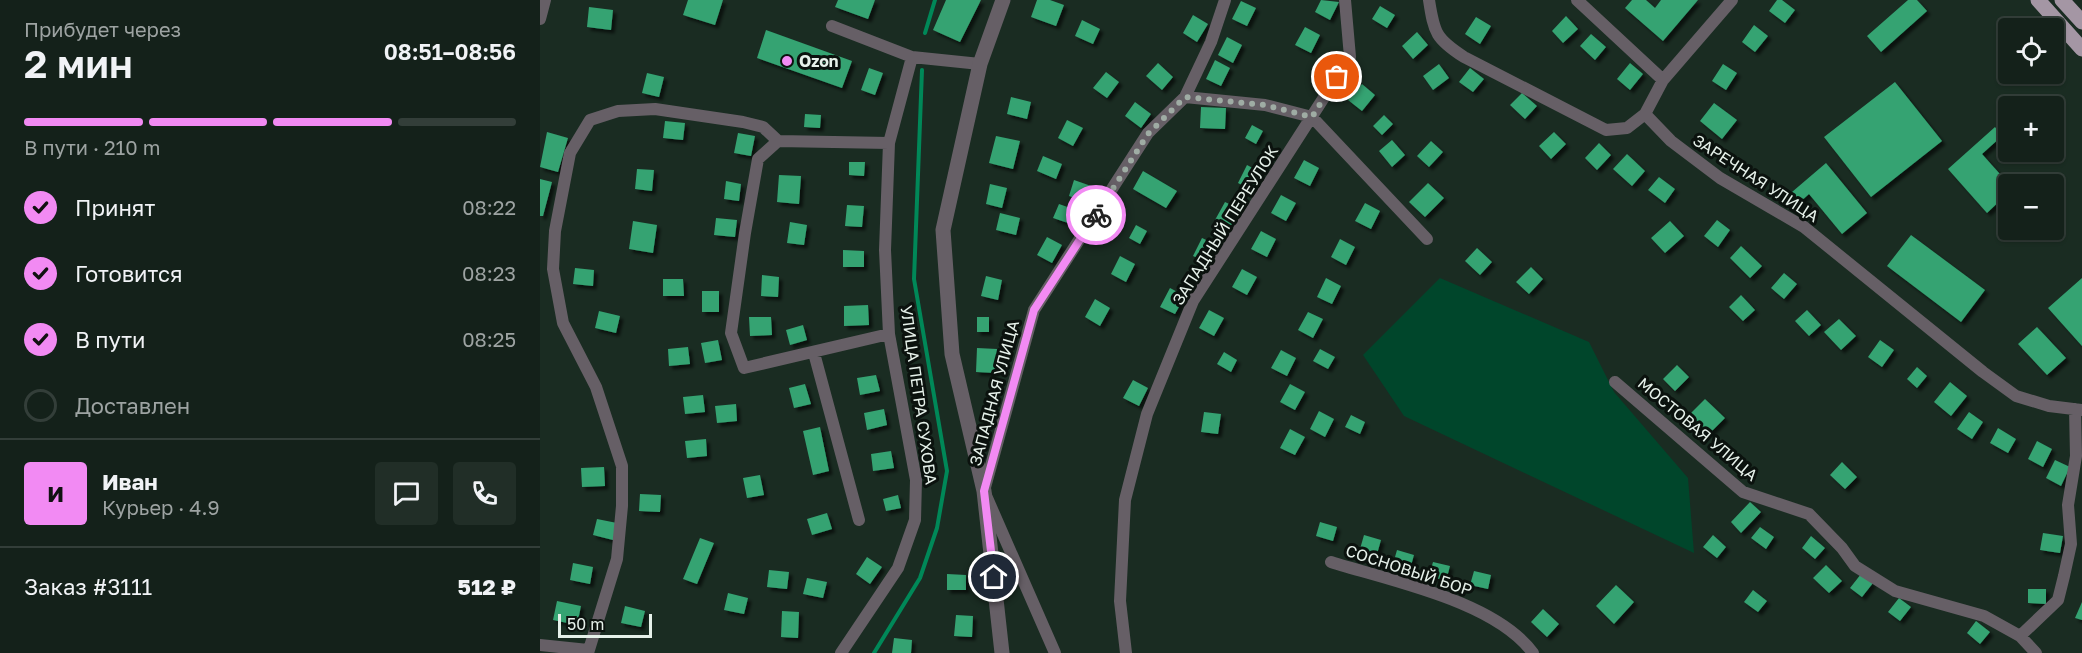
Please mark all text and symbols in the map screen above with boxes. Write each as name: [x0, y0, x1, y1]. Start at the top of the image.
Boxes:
text: Прибудет через: [24, 17, 181, 41]
map controls: [1998, 18, 2064, 240]
button: locate: [1998, 18, 2064, 84]
text: 08:51–08:56: [384, 38, 516, 65]
text: 2 мин: [24, 40, 133, 87]
place label: Ozon: [799, 51, 839, 71]
pin: [1311, 51, 1362, 102]
marker: Ozon: [780, 54, 794, 68]
icon: bag: [1320, 60, 1353, 93]
button: +: [1998, 96, 2064, 162]
street label: ЗАРЕЧНАЯ УЛИЦА: [1689, 130, 1823, 226]
text: В пути · 210 m: [24, 135, 160, 159]
street label: ЗАПАДНЫЙ ПЕРЕУЛОК: [1168, 141, 1282, 309]
button: −: [1998, 174, 2064, 240]
courier: [1066, 185, 1126, 245]
icon: check: [24, 191, 57, 224]
text: Принят: [75, 194, 155, 221]
text: 08:22: [462, 195, 516, 219]
icon: bike: [1080, 199, 1113, 232]
icon: check: [24, 257, 57, 290]
text: Готовится: [75, 260, 183, 287]
text: 08:23: [462, 261, 516, 285]
street label: УЛИЦА ПЕТРА СУХОВА: [896, 304, 942, 486]
street label: ЗАПАДНАЯ УЛИЦА: [965, 318, 1023, 468]
icon: check: [24, 323, 57, 356]
text: В пути: [75, 326, 145, 353]
text: 08:25: [462, 327, 516, 351]
street label: МОСТОВАЯ УЛИЦА: [1634, 373, 1762, 485]
text: Доставлен: [75, 392, 190, 419]
button: chat: [375, 462, 438, 525]
button: phone: [453, 462, 516, 525]
text: Иван: [102, 468, 158, 495]
text: И: [47, 480, 64, 507]
text: Курьер · 4.9: [102, 495, 220, 519]
street label: СОСНОВЫЙ БОР: [1343, 540, 1475, 600]
pin: [968, 551, 1019, 602]
icon: home: [977, 560, 1010, 593]
text: Заказ #3111: [24, 573, 152, 600]
text: 512 ₽: [457, 573, 516, 600]
scale bar: [558, 611, 652, 638]
text: 50 m: [567, 614, 604, 634]

